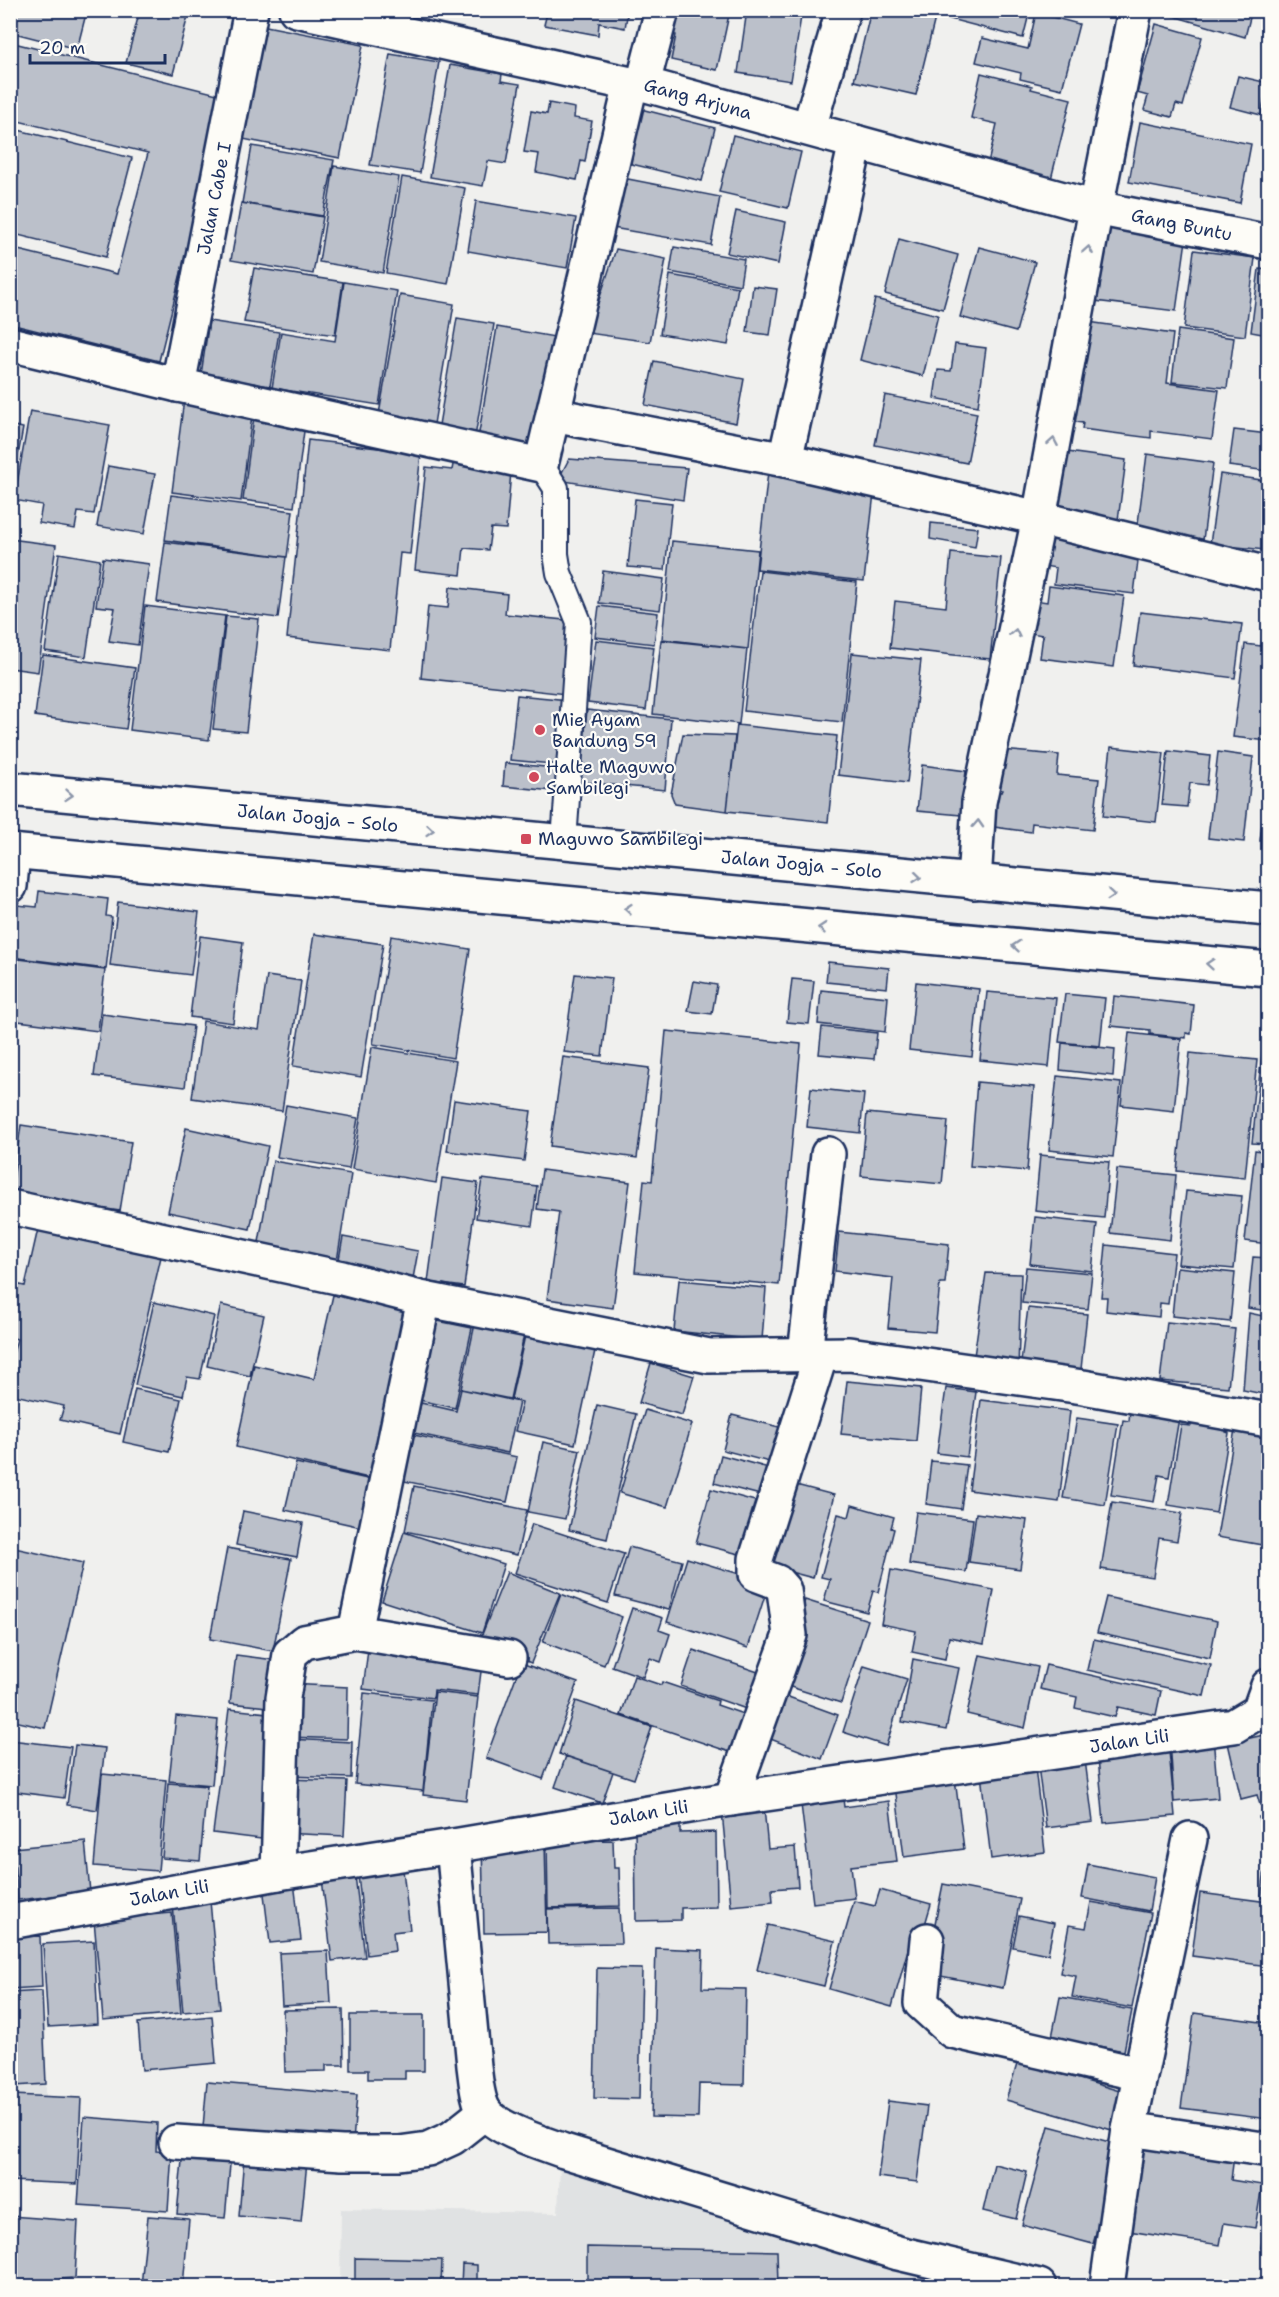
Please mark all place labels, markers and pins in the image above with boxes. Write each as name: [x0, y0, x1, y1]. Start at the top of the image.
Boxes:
place label: Mie Ayam Bandung 59: [552, 708, 657, 753]
marker: Mie Ayam Bandung 59: [533, 723, 547, 737]
place label: Halte Maguwo Sambilegi: [546, 755, 675, 800]
marker: Halte Maguwo Sambilegi: [527, 770, 541, 784]
place label: Maguwo Sambilegi: [538, 827, 703, 851]
marker: Maguwo Sambilegi: [519, 832, 533, 846]

